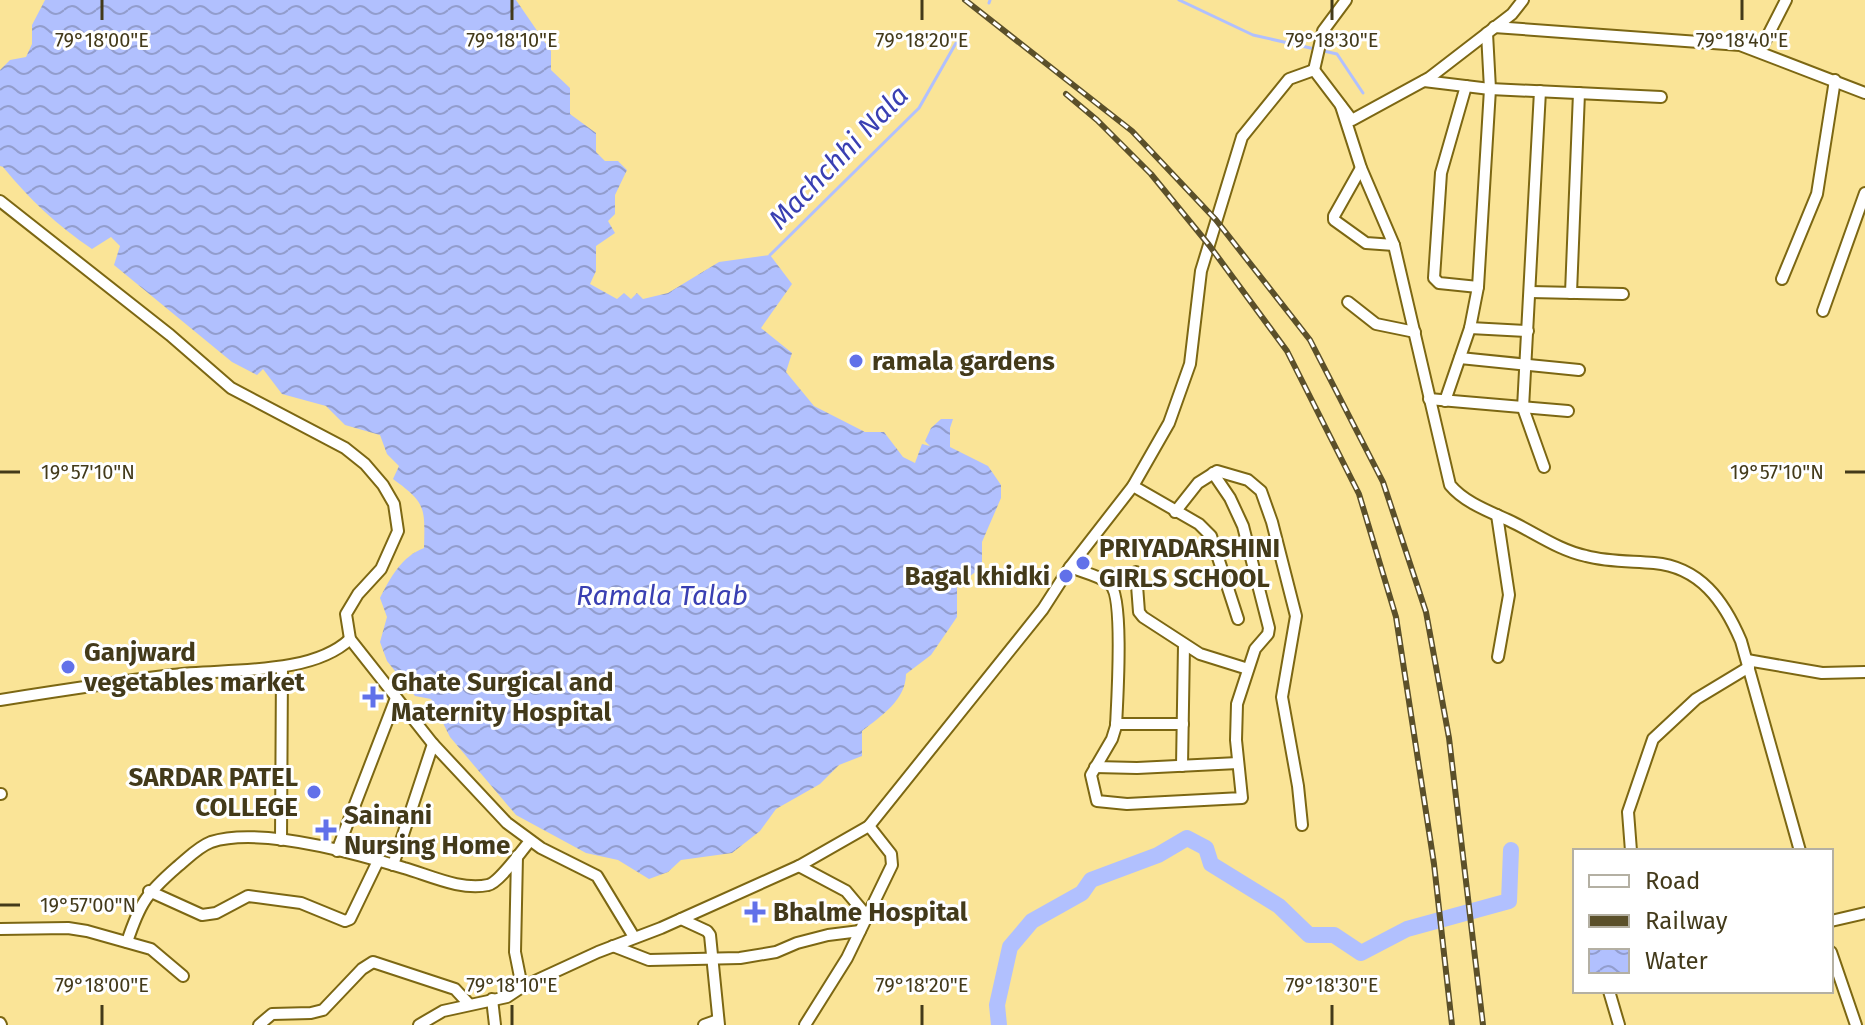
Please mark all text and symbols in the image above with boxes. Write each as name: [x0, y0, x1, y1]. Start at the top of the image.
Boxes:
text: 79°18'00"E: [55, 28, 149, 52]
text: 79°18'10"E: [466, 28, 558, 52]
text: 79°18'20"E: [876, 28, 968, 52]
text: 79°18'30"E: [1286, 28, 1378, 52]
text: 79°18'40"E: [1696, 28, 1788, 52]
water label: Machchhi Nala: [762, 79, 915, 236]
place label: ramala gardens: [872, 346, 1055, 377]
marker: ramala gardens: [847, 352, 865, 370]
text: 19°57'10"N: [41, 460, 135, 484]
text: 19°57'10"N: [1730, 460, 1824, 484]
place label: PRIYADARSHINI GIRLS SCHOOL: [1099, 533, 1280, 594]
marker: PRIYADARSHINI GIRLS SCHOOL: [1074, 554, 1092, 572]
place label: Bagal khidki: [904, 561, 1050, 592]
marker: Bagal khidki: [1057, 567, 1075, 585]
water label: Ramala Talab: [576, 579, 748, 612]
place label: Ganjward vegetables market: [83, 637, 306, 698]
marker: Ganjward vegetables market: [59, 658, 77, 676]
place label: Ghate Surgical and Maternity Hospital: [391, 667, 614, 728]
marker: Ghate Surgical and Maternity Hospital: [362, 686, 384, 708]
place label: SARDAR PATEL COLLEGE: [129, 762, 298, 823]
marker: SARDAR PATEL COLLEGE: [305, 783, 323, 801]
place label: Sainani Nursing Home: [344, 800, 510, 861]
marker: Sainani Nursing Home: [315, 819, 337, 841]
legend: [1573, 849, 1833, 993]
text: Road: [1645, 867, 1700, 895]
text: 19°57'00"N: [40, 893, 136, 917]
place label: Bhalme Hospital: [773, 897, 968, 928]
marker: Bhalme Hospital: [744, 901, 766, 923]
text: Railway: [1645, 907, 1728, 935]
text: Water: [1645, 947, 1709, 975]
text: 79°18'00"E: [55, 973, 149, 997]
text: 79°18'10"E: [466, 973, 558, 997]
text: 79°18'20"E: [876, 973, 968, 997]
text: 79°18'30"E: [1286, 973, 1378, 997]

